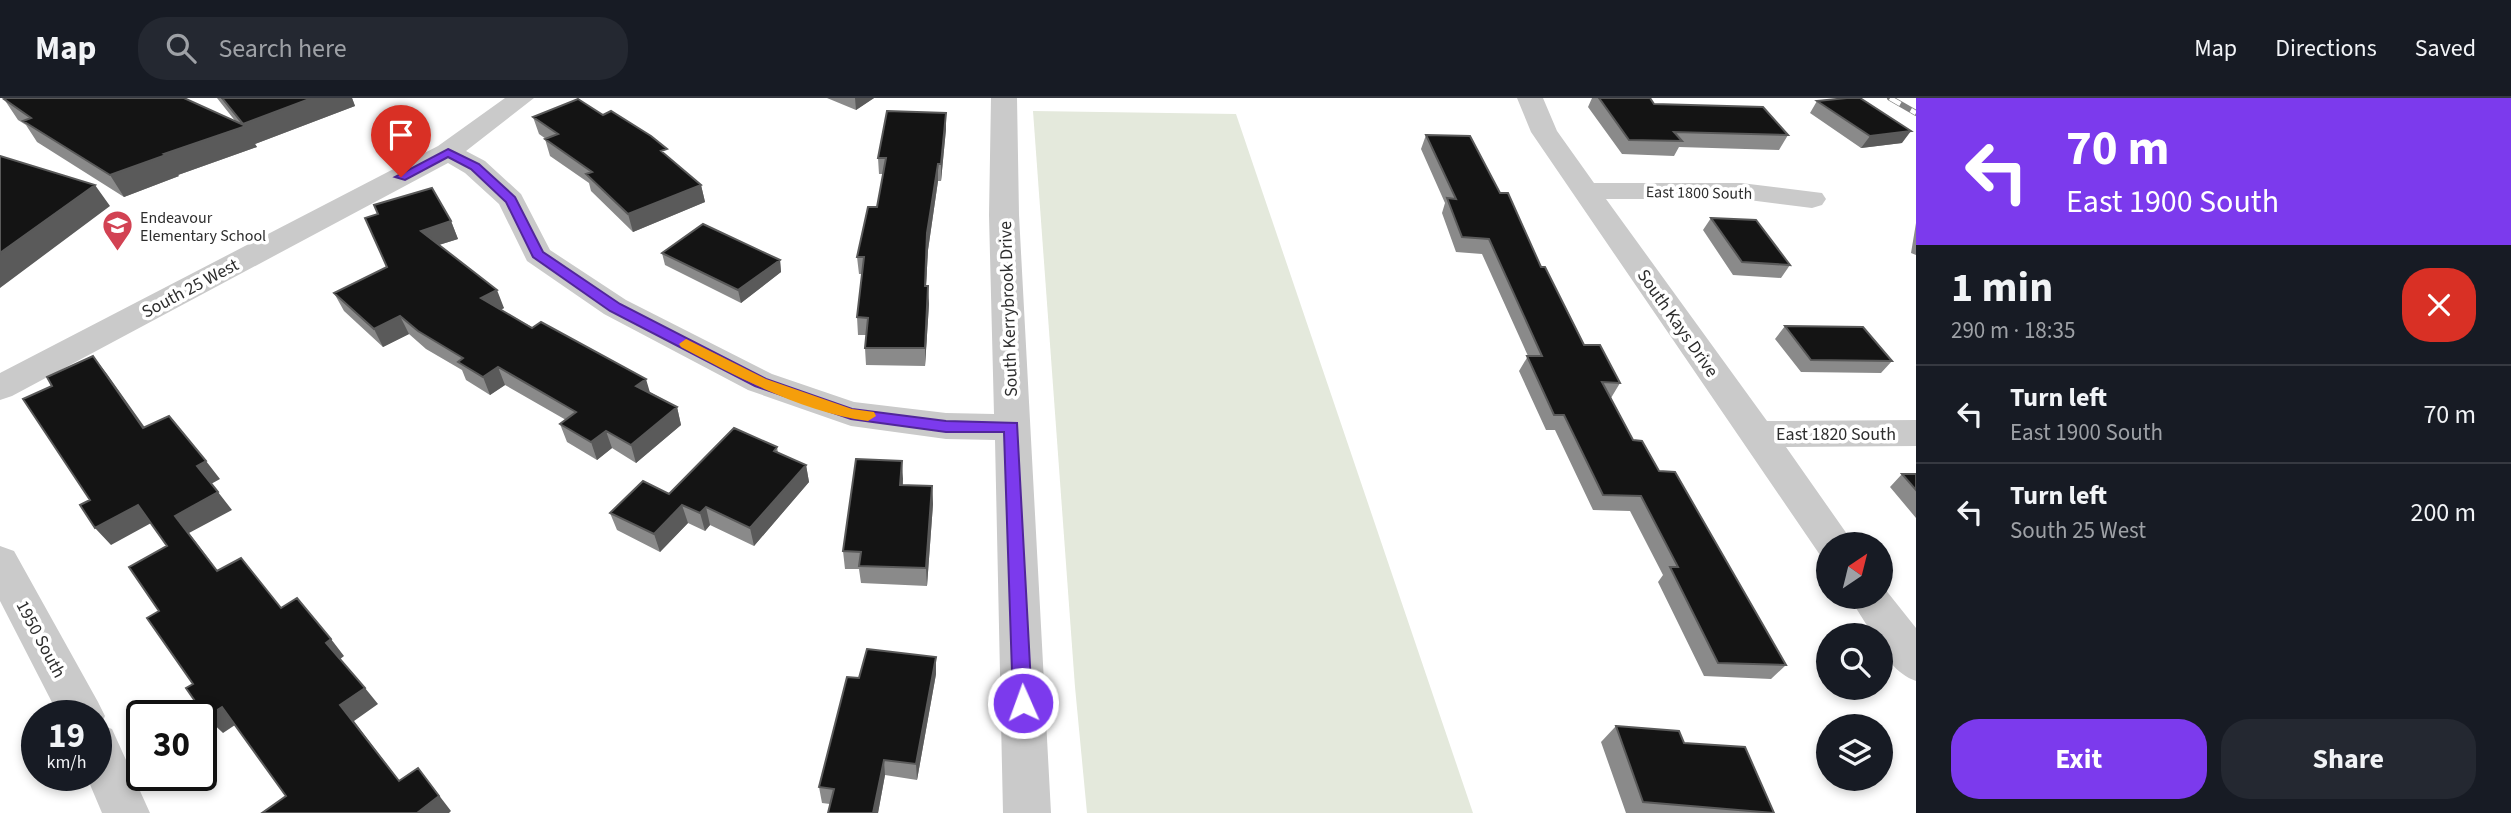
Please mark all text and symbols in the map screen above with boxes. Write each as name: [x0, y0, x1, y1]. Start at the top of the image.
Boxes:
search box: [138, 17, 628, 80]
text: Map: [35, 25, 96, 72]
icon: search: [162, 29, 200, 67]
text: Search here: [218, 30, 347, 67]
text: Map: [2194, 31, 2237, 66]
text: Directions: [2275, 31, 2377, 66]
text: Saved: [2415, 31, 2476, 66]
pin: [371, 105, 431, 177]
text: 70 m: [2066, 114, 2170, 184]
icon: arrive: [382, 116, 420, 154]
icon: left: [1951, 126, 2042, 217]
text: East 1900 South: [2066, 179, 2279, 225]
street label: East 1800 South: [1646, 181, 1752, 205]
place label: Endeavour Elementary School: [140, 207, 266, 247]
school or university icon: Endeavour Elementary School: [100, 209, 134, 253]
street label: South Kerrybrook Drive: [993, 220, 1024, 397]
street label: South 25 West: [137, 252, 243, 324]
text: 1 min: [1951, 258, 2053, 318]
street label: South Kays Drive: [1631, 264, 1724, 382]
button: close: [2402, 268, 2476, 342]
text: 290 m · 18:35: [1951, 314, 2075, 347]
text: Turn left: [2010, 379, 2107, 416]
icon: left: [1951, 395, 1989, 433]
text: 70 m: [2423, 396, 2476, 433]
text: East 1900 South: [2010, 416, 2163, 449]
street label: East 1820 South: [1776, 422, 1896, 447]
text: Turn left: [2010, 477, 2107, 514]
icon: left: [1951, 493, 1989, 531]
text: 200 m: [2410, 494, 2476, 531]
text: South 25 West: [2010, 514, 2146, 547]
north arrow: [1816, 532, 1894, 609]
map controls: [1816, 532, 1893, 791]
street label: 1950 South: [10, 596, 71, 682]
button: search: [1816, 623, 1893, 700]
position arrow: [986, 666, 1060, 740]
speed limit sign: 30: [126, 700, 217, 791]
text: 19: [48, 711, 85, 761]
button: layers: [1816, 714, 1893, 791]
button: Exit: [1951, 719, 2207, 799]
button: Share: [2221, 719, 2476, 799]
text: km/h: [47, 750, 86, 775]

